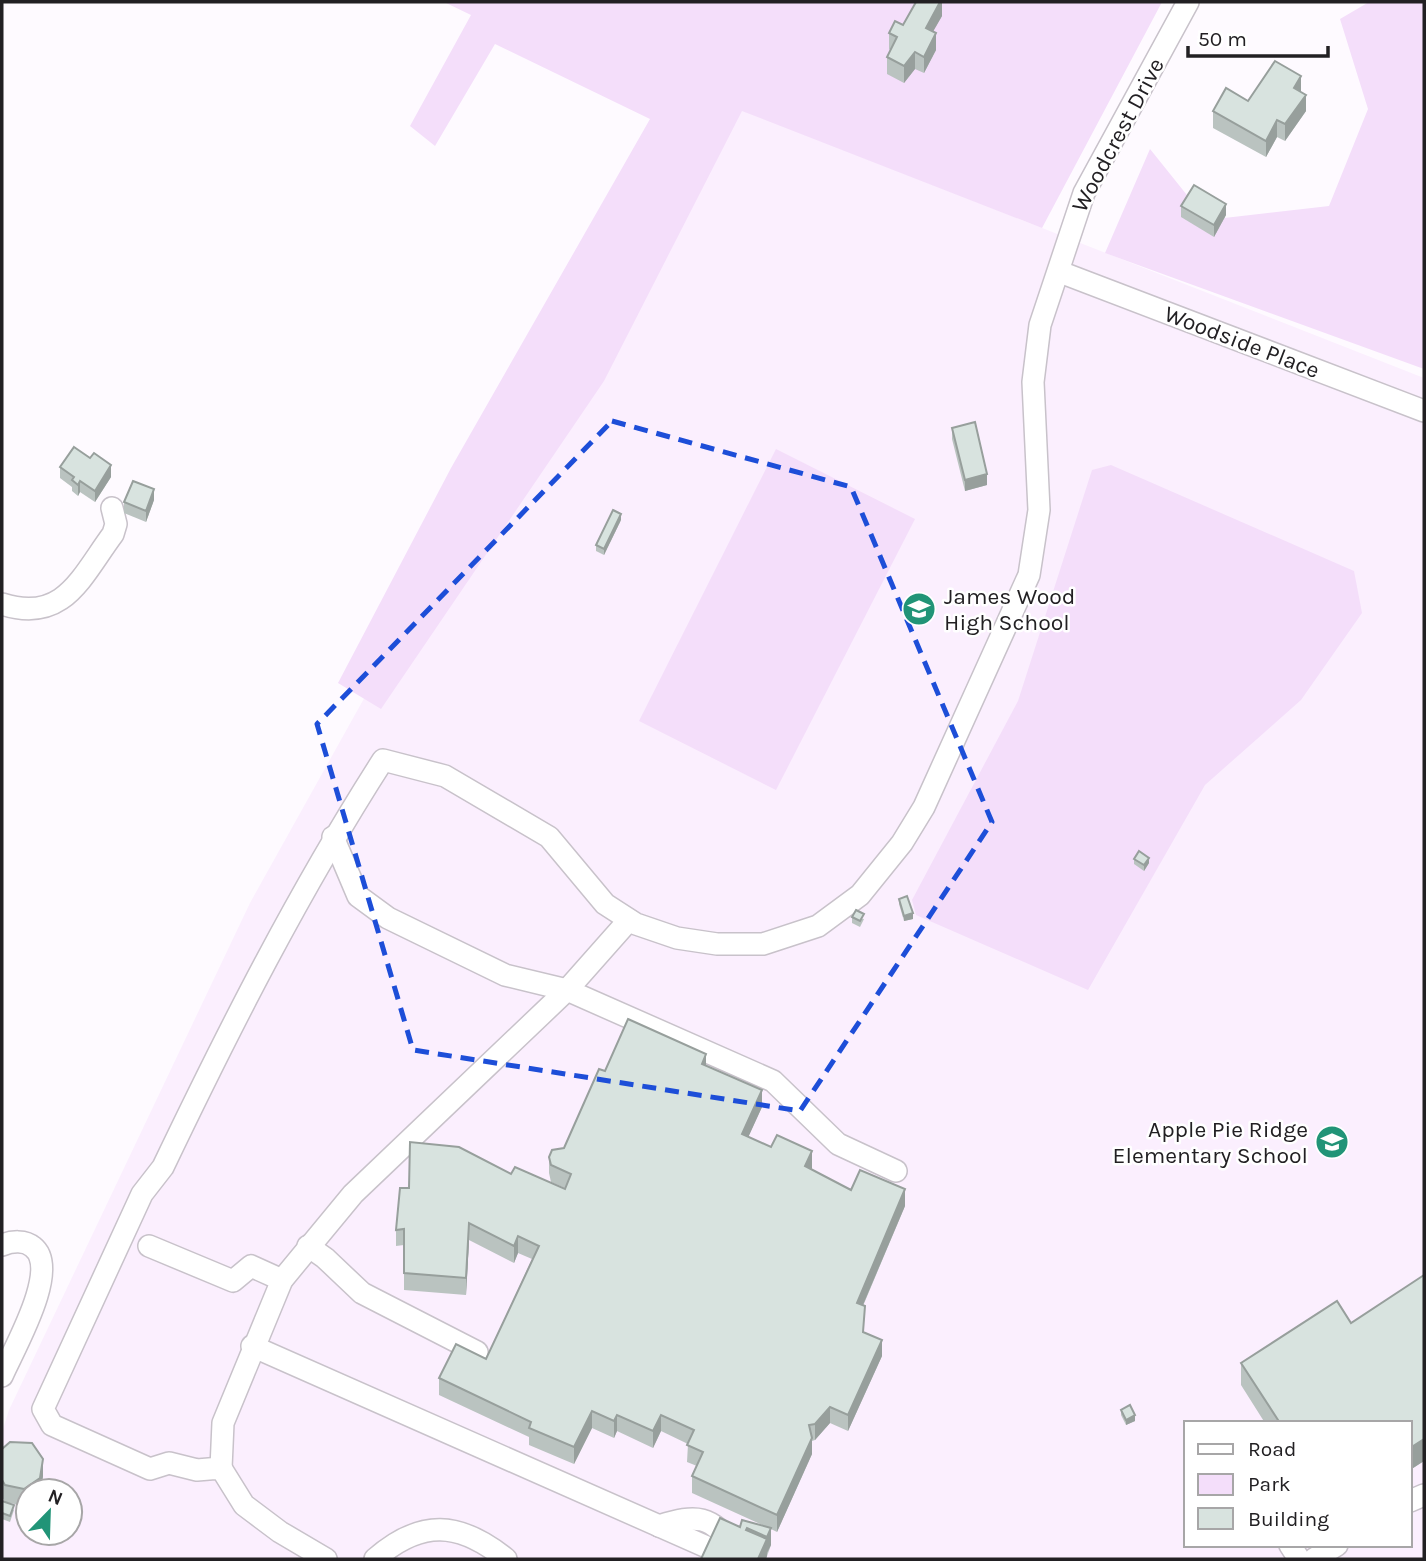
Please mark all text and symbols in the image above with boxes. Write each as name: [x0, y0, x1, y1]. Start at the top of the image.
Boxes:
scale bar: [1188, 14, 1328, 58]
text: 50 m: [1198, 27, 1247, 51]
street label: Woodcrest Drive: [1066, 53, 1170, 217]
street label: Woodside Place: [1161, 300, 1323, 384]
place label: James Wood High School: [944, 583, 1075, 636]
school or university icon: James Wood High School: [900, 590, 938, 628]
place label: Apple Pie Ridge Elementary School: [1113, 1116, 1308, 1169]
school or university icon: Apple Pie Ridge Elementary School: [1313, 1123, 1351, 1161]
legend: [1184, 1421, 1412, 1547]
text: Road: [1248, 1437, 1296, 1461]
text: Park: [1248, 1472, 1291, 1496]
north arrow: [14, 1477, 84, 1547]
text: N: [45, 1484, 66, 1510]
text: Building: [1248, 1507, 1329, 1531]

